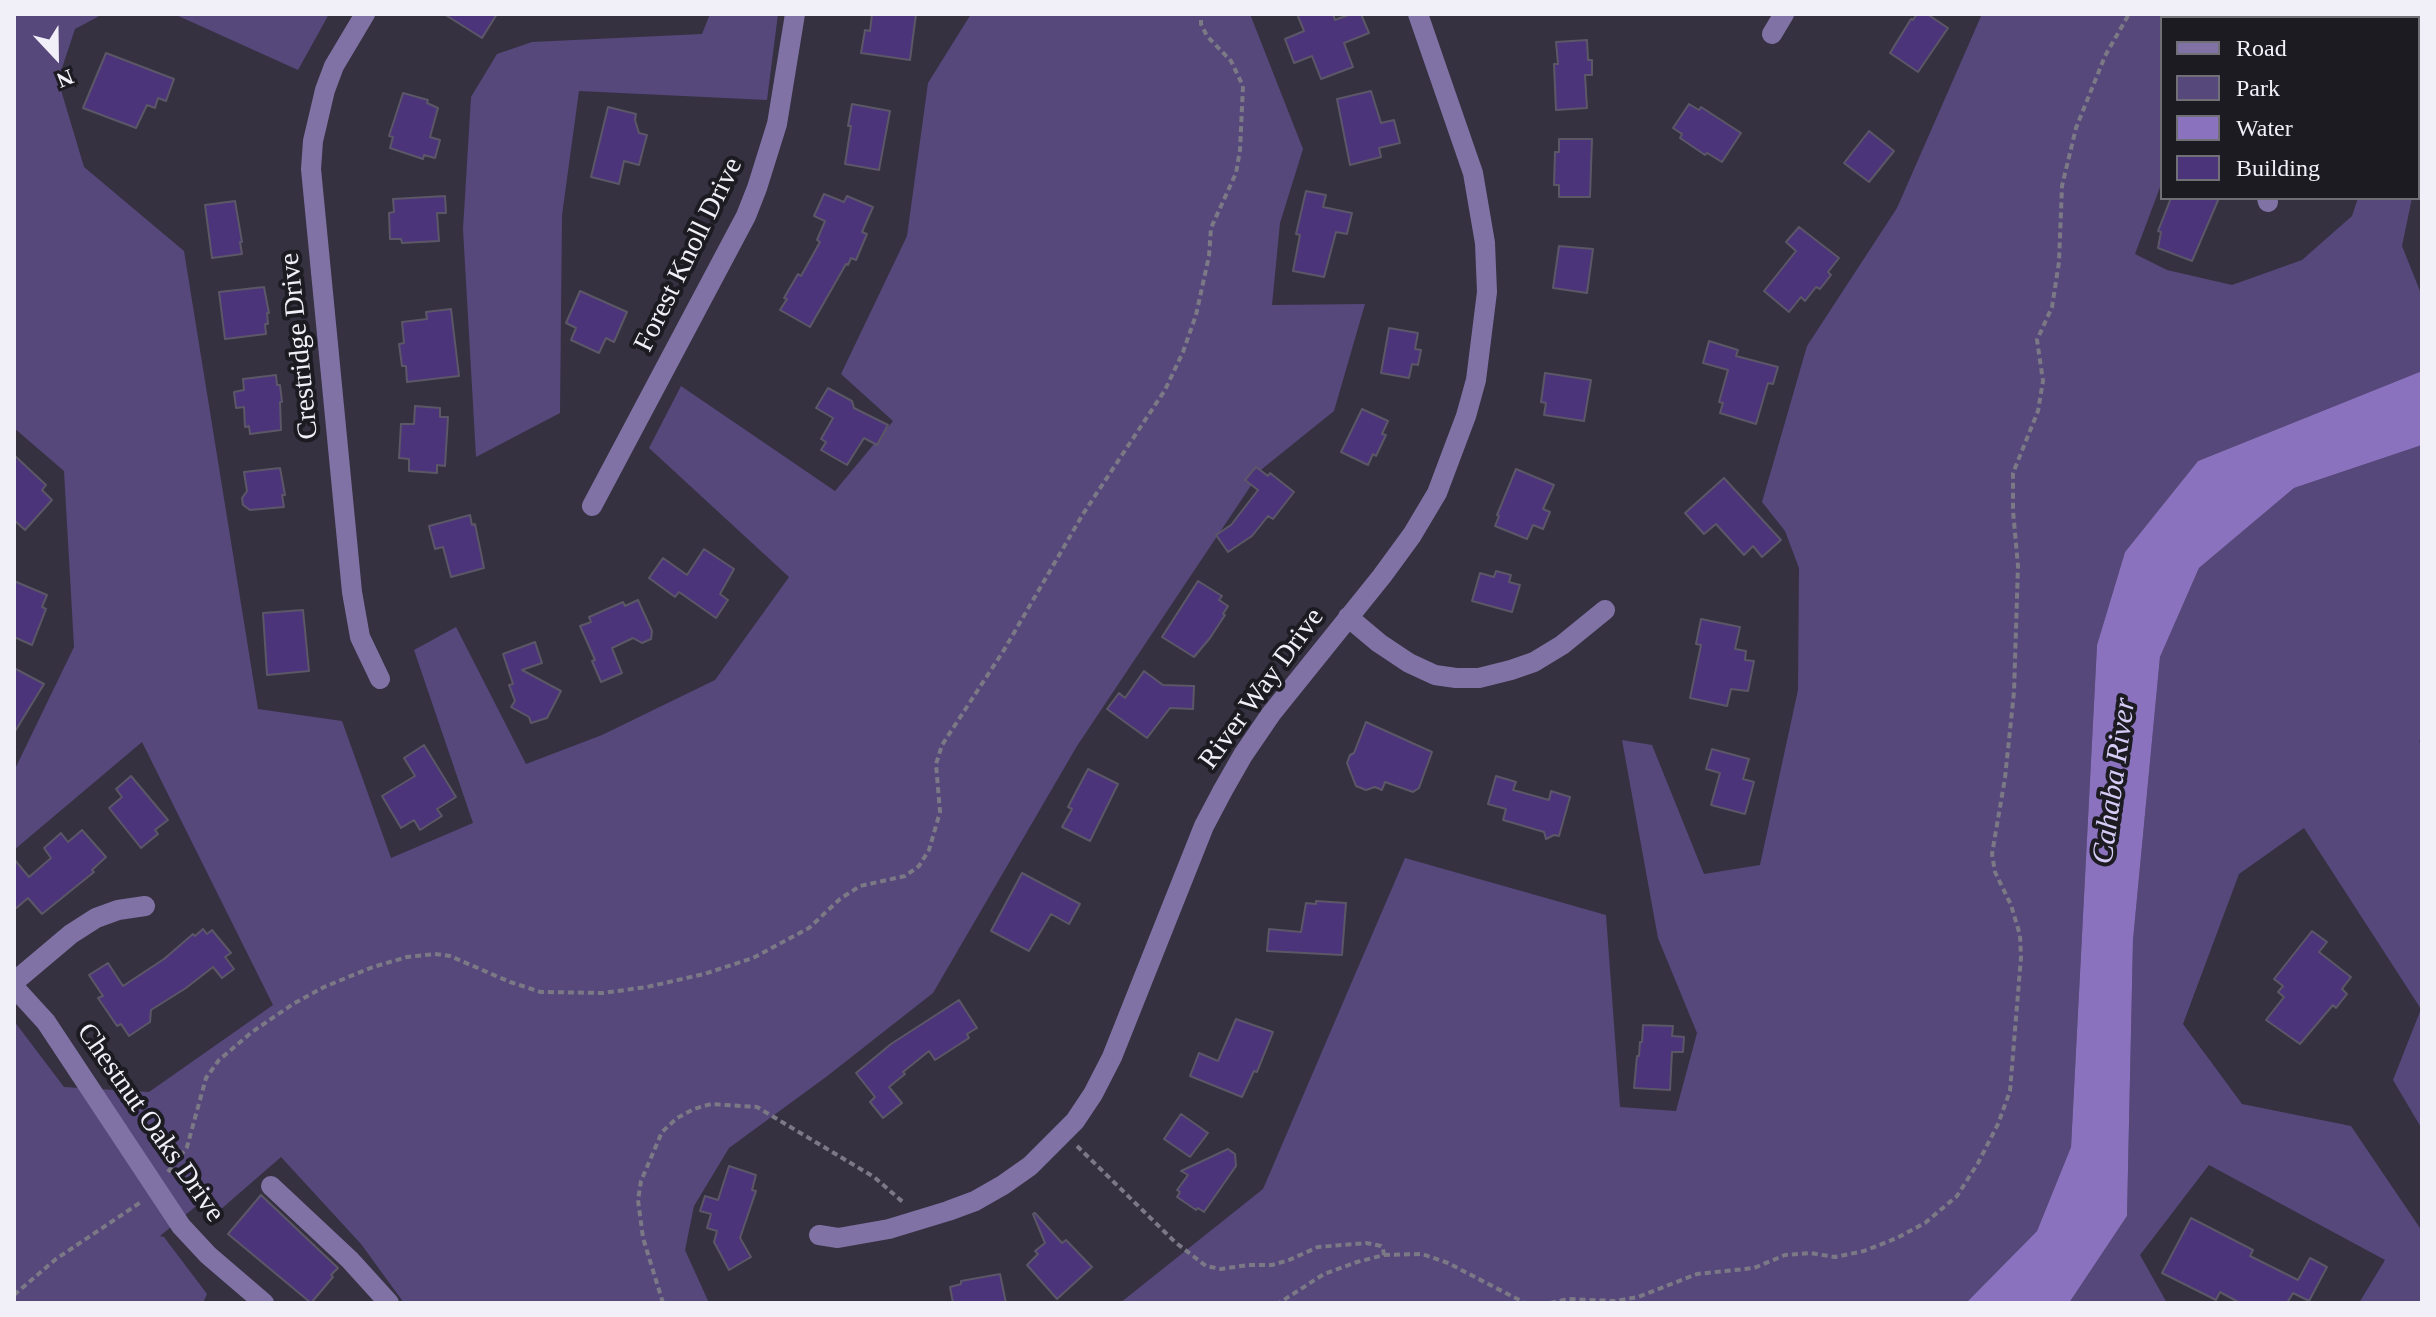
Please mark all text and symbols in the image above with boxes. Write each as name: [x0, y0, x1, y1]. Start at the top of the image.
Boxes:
north arrow: [16, 16, 96, 96]
legend: [2160, 16, 2420, 200]
text: Road: [2236, 35, 2287, 61]
text: N: [53, 64, 77, 93]
text: Park: [2236, 75, 2280, 101]
text: Water: [2236, 115, 2293, 141]
street label: Forest Knoll Drive: [628, 153, 750, 357]
text: Building: [2236, 155, 2320, 181]
street label: Crestridge Drive: [273, 251, 327, 441]
street label: River Way Drive: [1192, 602, 1332, 776]
water label: Cahaba River: [2086, 696, 2144, 866]
street label: Chestnut Oaks Drive: [69, 1017, 231, 1229]

